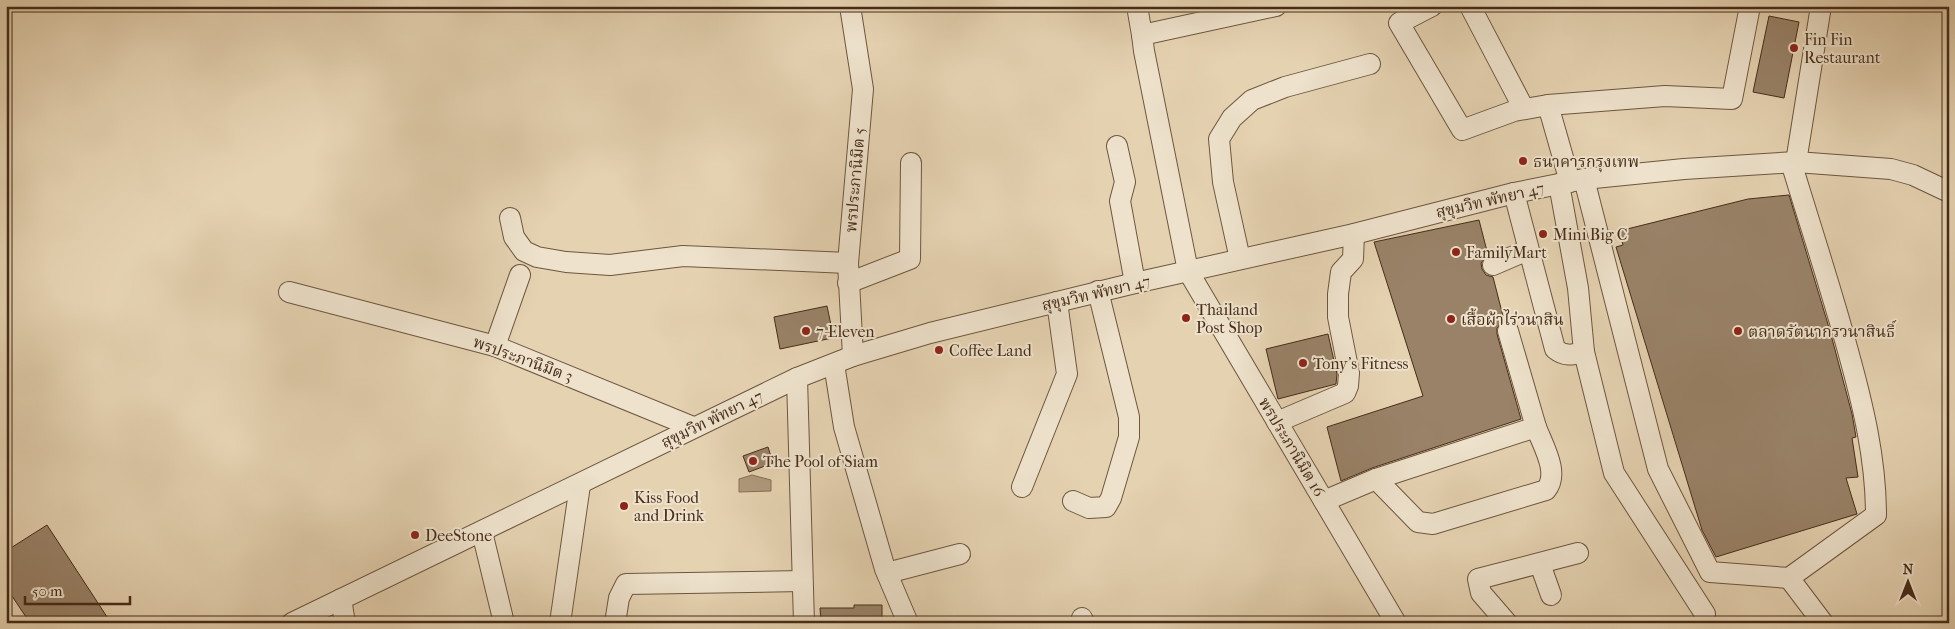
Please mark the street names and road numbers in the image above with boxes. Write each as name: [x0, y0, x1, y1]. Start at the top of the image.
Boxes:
street label: พรประภานิมิต 5: [841, 127, 869, 233]
street label: สุขุมวิท พัทยา 47: [1434, 178, 1547, 224]
street label: สุขุมวิท พัทยา 47: [1040, 271, 1153, 317]
street label: พรประภานิมิต 3: [471, 332, 575, 386]
street label: สุขุมวิท พัทยา 47: [658, 386, 767, 454]
street label: พรประภานิมิต 16: [1255, 394, 1329, 500]

